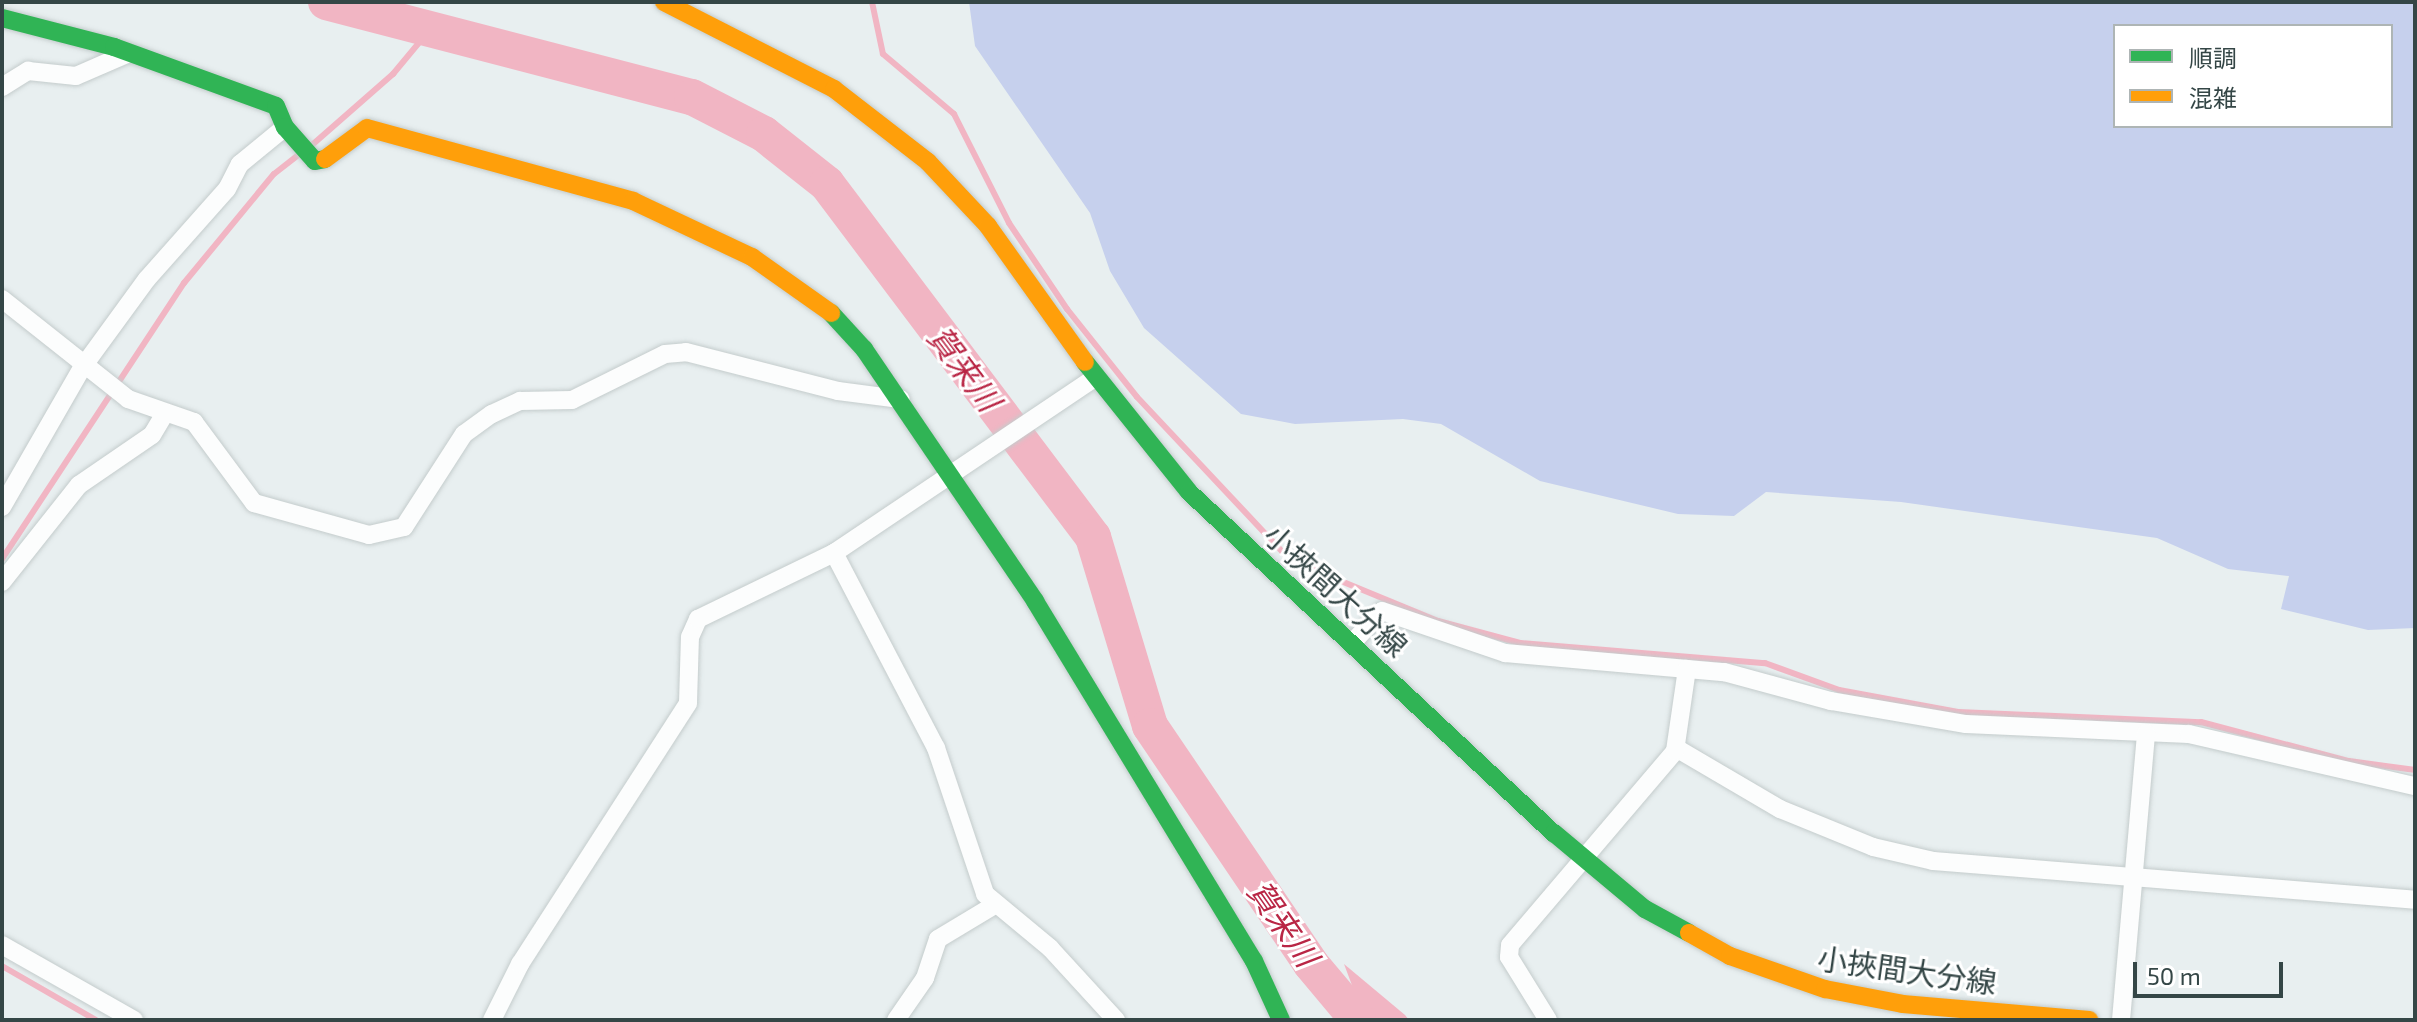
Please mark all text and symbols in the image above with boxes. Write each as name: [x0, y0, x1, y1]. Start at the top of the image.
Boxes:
legend: [2113, 24, 2393, 128]
text: 順調: [2189, 43, 2237, 72]
text: 混雑: [2189, 83, 2237, 112]
water label: 賀来川: [921, 318, 1009, 418]
street label: 小挾間大分線: [1257, 516, 1415, 664]
water label: 賀来川: [1241, 873, 1327, 973]
street label: 小挾間大分線: [1815, 940, 1999, 1000]
scale bar: [2137, 946, 2287, 996]
text: 50 m: [2147, 961, 2201, 990]

